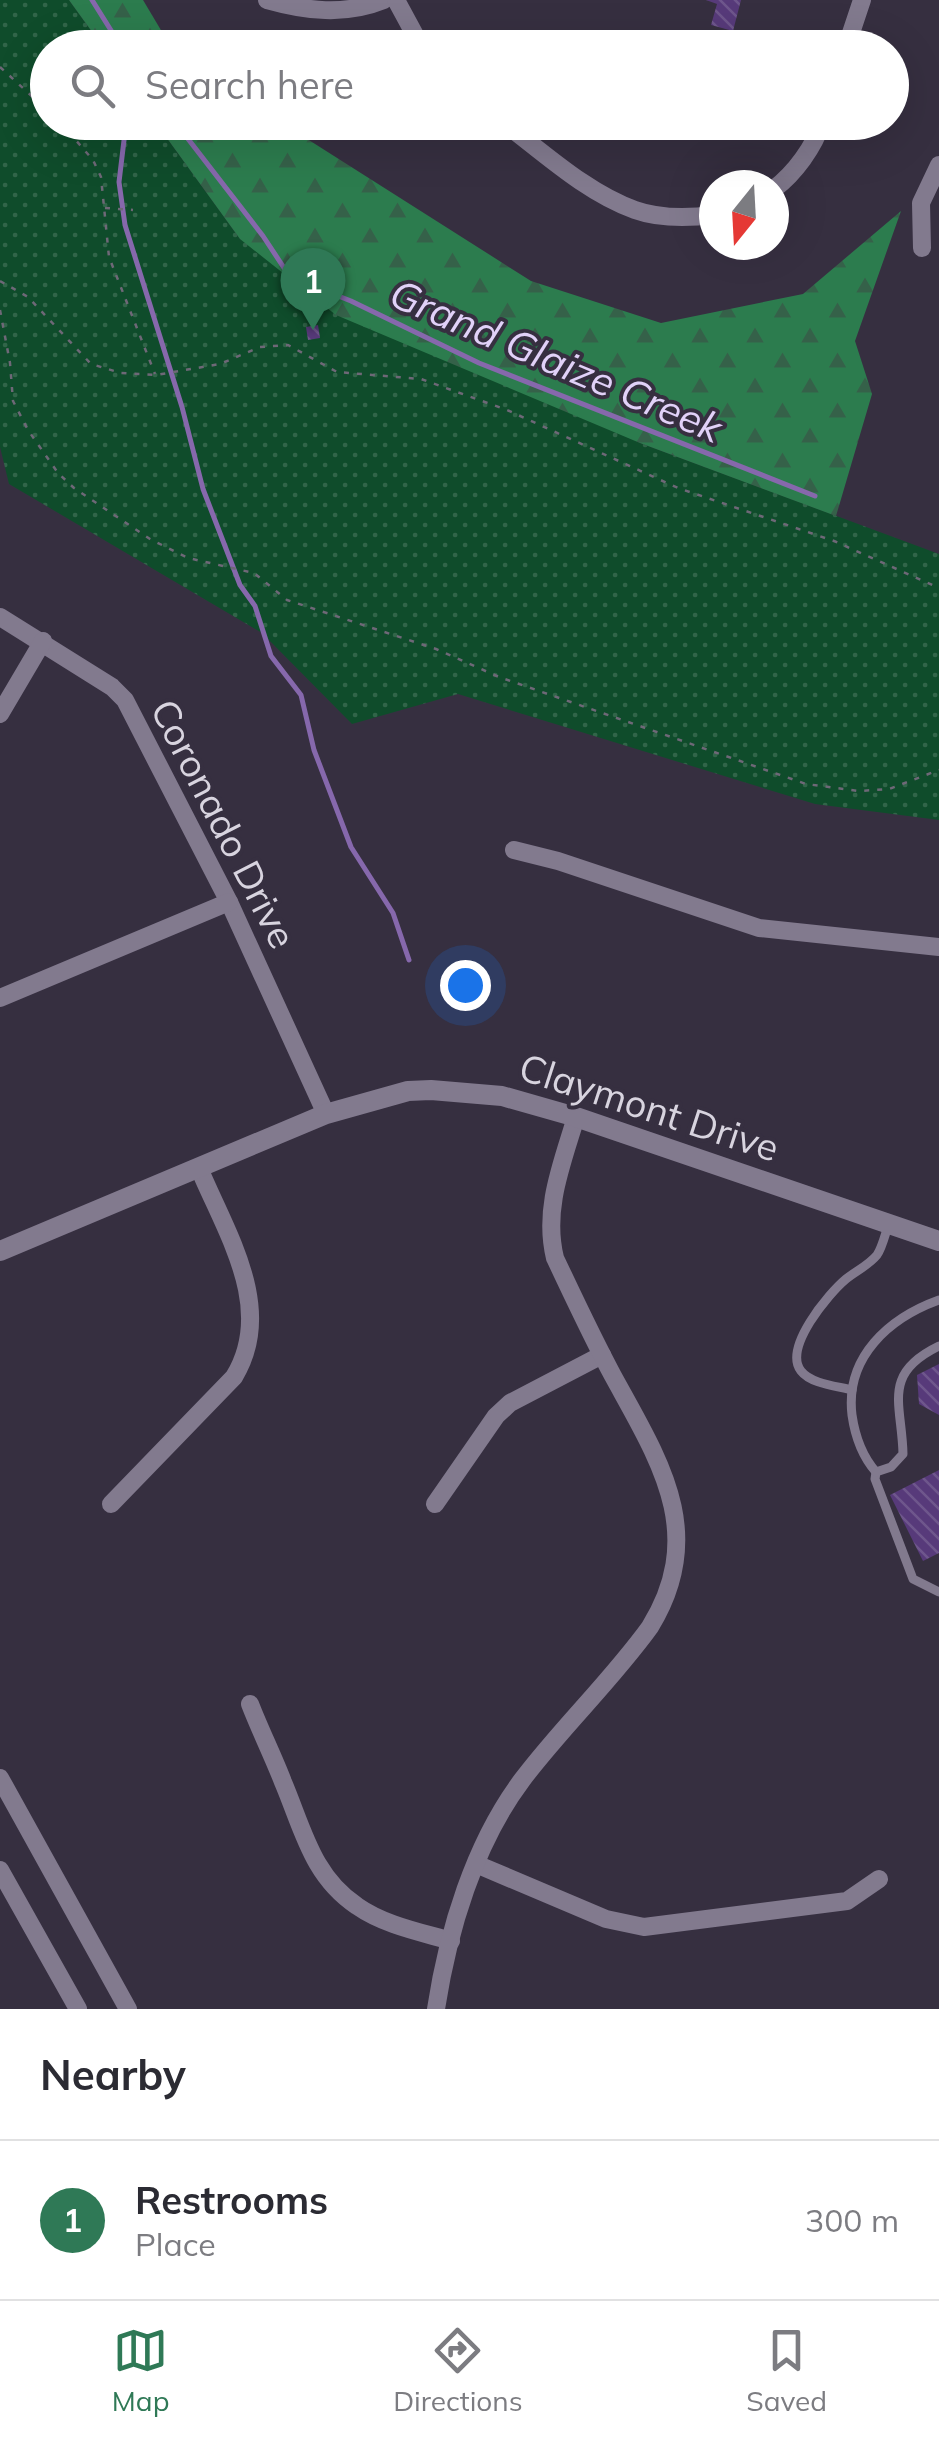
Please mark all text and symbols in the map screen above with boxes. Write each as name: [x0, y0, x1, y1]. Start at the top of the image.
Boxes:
search box: [30, 30, 909, 140]
icon: search: [65, 58, 120, 113]
text: Search here: [145, 61, 354, 109]
north arrow: [699, 170, 789, 260]
pin: 1: [280, 248, 346, 330]
water label: Grand Glaize Creek: [383, 268, 731, 453]
street label: Coronado Drive: [141, 691, 307, 956]
your location: [440, 960, 491, 1011]
street label: Claymont Drive: [513, 1042, 785, 1172]
text: Nearby: [40, 2048, 186, 2101]
text: Restrooms: [135, 2176, 328, 2224]
text: 1: [63, 2200, 82, 2240]
text: 300 m: [805, 2200, 899, 2240]
text: Place: [135, 2224, 216, 2264]
tab: Map: [112, 2323, 169, 2418]
tab: Directions: [393, 2323, 523, 2418]
tab: Saved: [746, 2323, 827, 2418]

